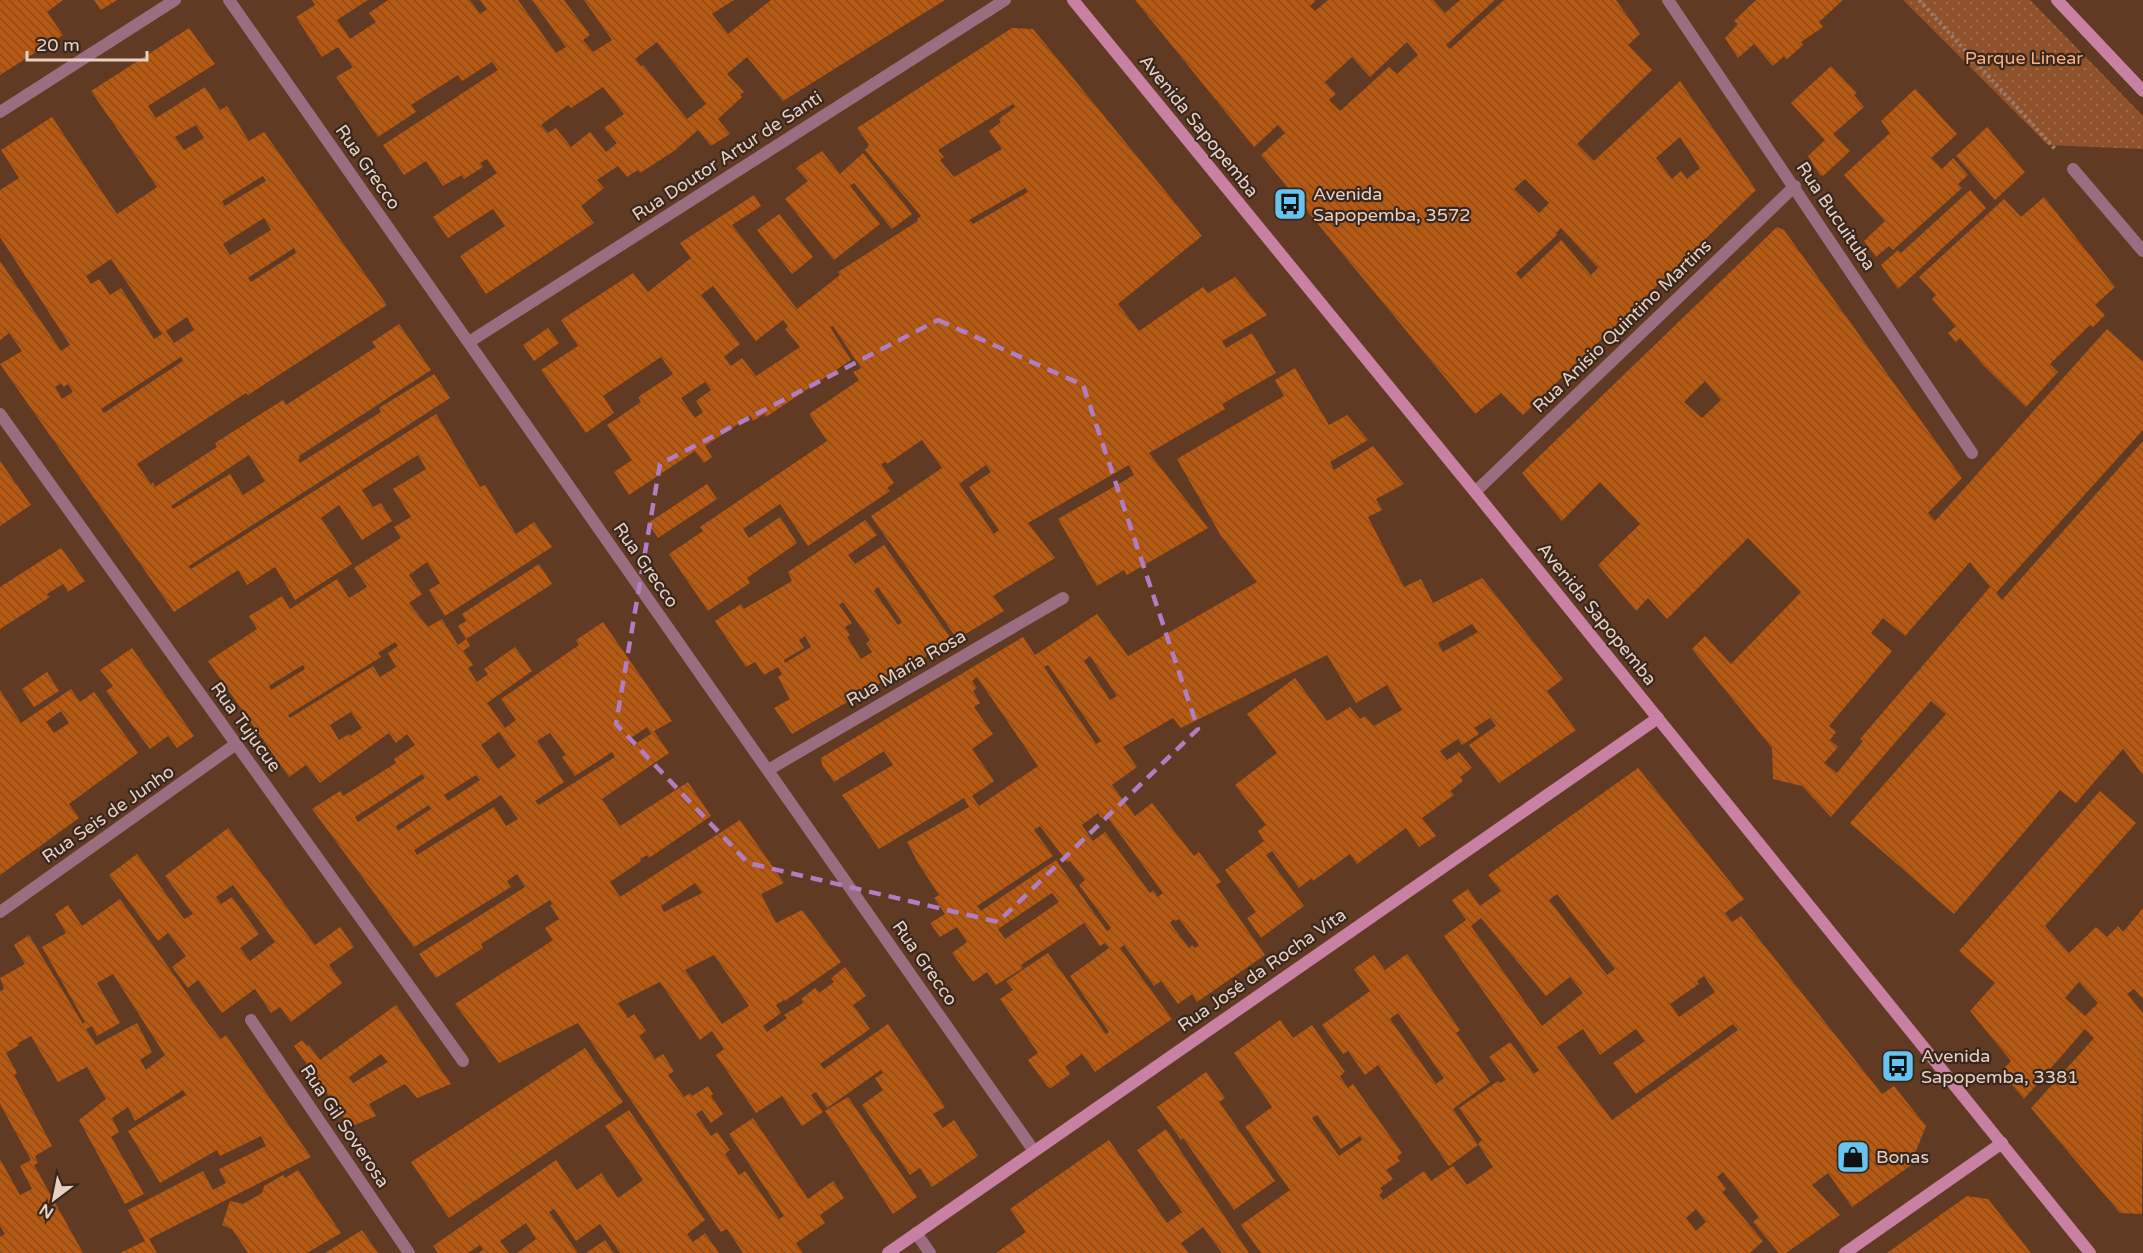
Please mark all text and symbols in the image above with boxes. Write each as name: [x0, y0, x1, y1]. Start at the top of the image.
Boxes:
scale bar: [27, 24, 147, 62]
text: 20 m: [36, 34, 80, 56]
park label: Parque Linear: [1965, 47, 2083, 69]
street label: Avenida Sapopemba: [1135, 50, 1263, 202]
street label: Rua Doutor Artur de Santi: [628, 86, 826, 226]
street label: Rua Grecco: [331, 120, 405, 214]
street label: Rua Bucuituba: [1792, 158, 1880, 274]
place label: Avenida Sapopemba, 3572: [1313, 183, 1471, 226]
bus stop icon: Avenida Sapopemba, 3572: [1272, 186, 1308, 222]
street label: Rua Anísio Quintino Martins: [1528, 235, 1716, 417]
street label: Rua Grecco: [609, 518, 683, 612]
street label: Avenida Sapopemba: [1533, 538, 1661, 690]
street label: Rua Maria Rosa: [842, 625, 970, 711]
street label: Rua Tujucue: [206, 678, 286, 776]
street label: Rua Seis de Junho: [38, 760, 178, 868]
street label: Rua José da Rocha Vita: [1174, 903, 1350, 1037]
street label: Rua Grecco: [888, 916, 962, 1010]
place label: Avenida Sapopemba, 3381: [1921, 1045, 2079, 1088]
bus stop icon: Avenida Sapopemba, 3381: [1880, 1048, 1916, 1084]
street label: Rua Gil Soverosa: [296, 1060, 394, 1192]
shop icon: Bonas: [1835, 1139, 1871, 1175]
place label: Bonas: [1876, 1146, 1929, 1168]
north arrow: [24, 1169, 84, 1229]
text: N: [36, 1199, 57, 1223]

